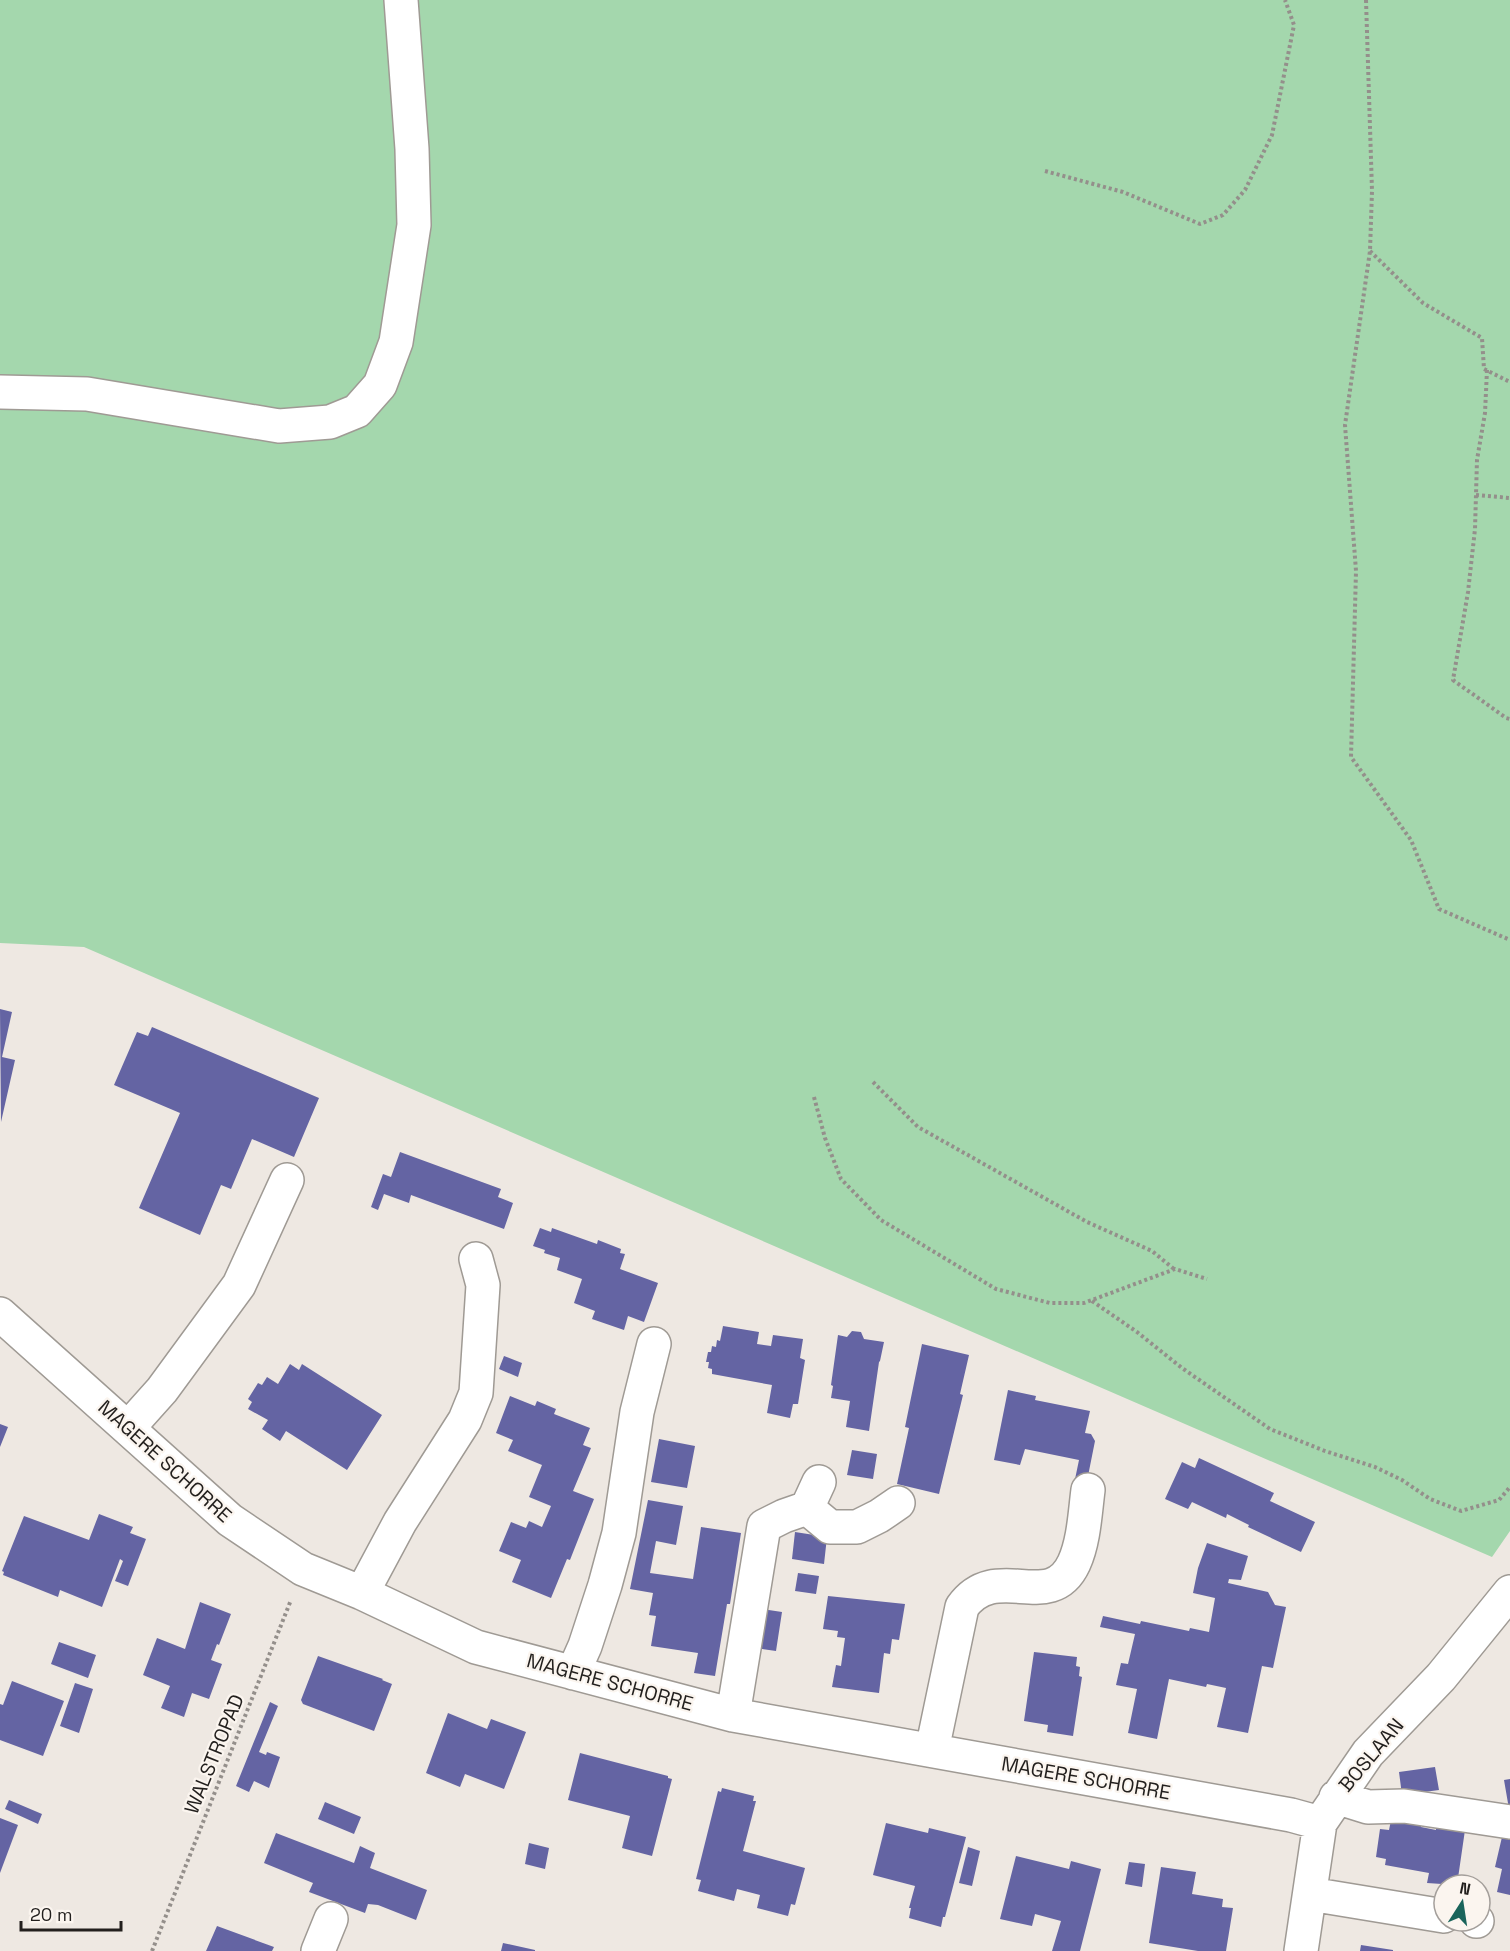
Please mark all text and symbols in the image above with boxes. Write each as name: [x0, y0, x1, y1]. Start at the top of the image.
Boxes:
street label: MAGERE SCHORRE: [93, 1394, 237, 1528]
street label: MAGERE SCHORRE: [524, 1647, 696, 1717]
street label: WALSTROPAD: [178, 1690, 250, 1818]
street label: BOSLAAN: [1333, 1713, 1409, 1797]
street label: MAGERE SCHORRE: [999, 1750, 1173, 1806]
north arrow: [1432, 1873, 1492, 1933]
text: N: [1458, 1877, 1472, 1900]
scale bar: [21, 1894, 122, 1932]
text: 20 m: [30, 1903, 73, 1926]

